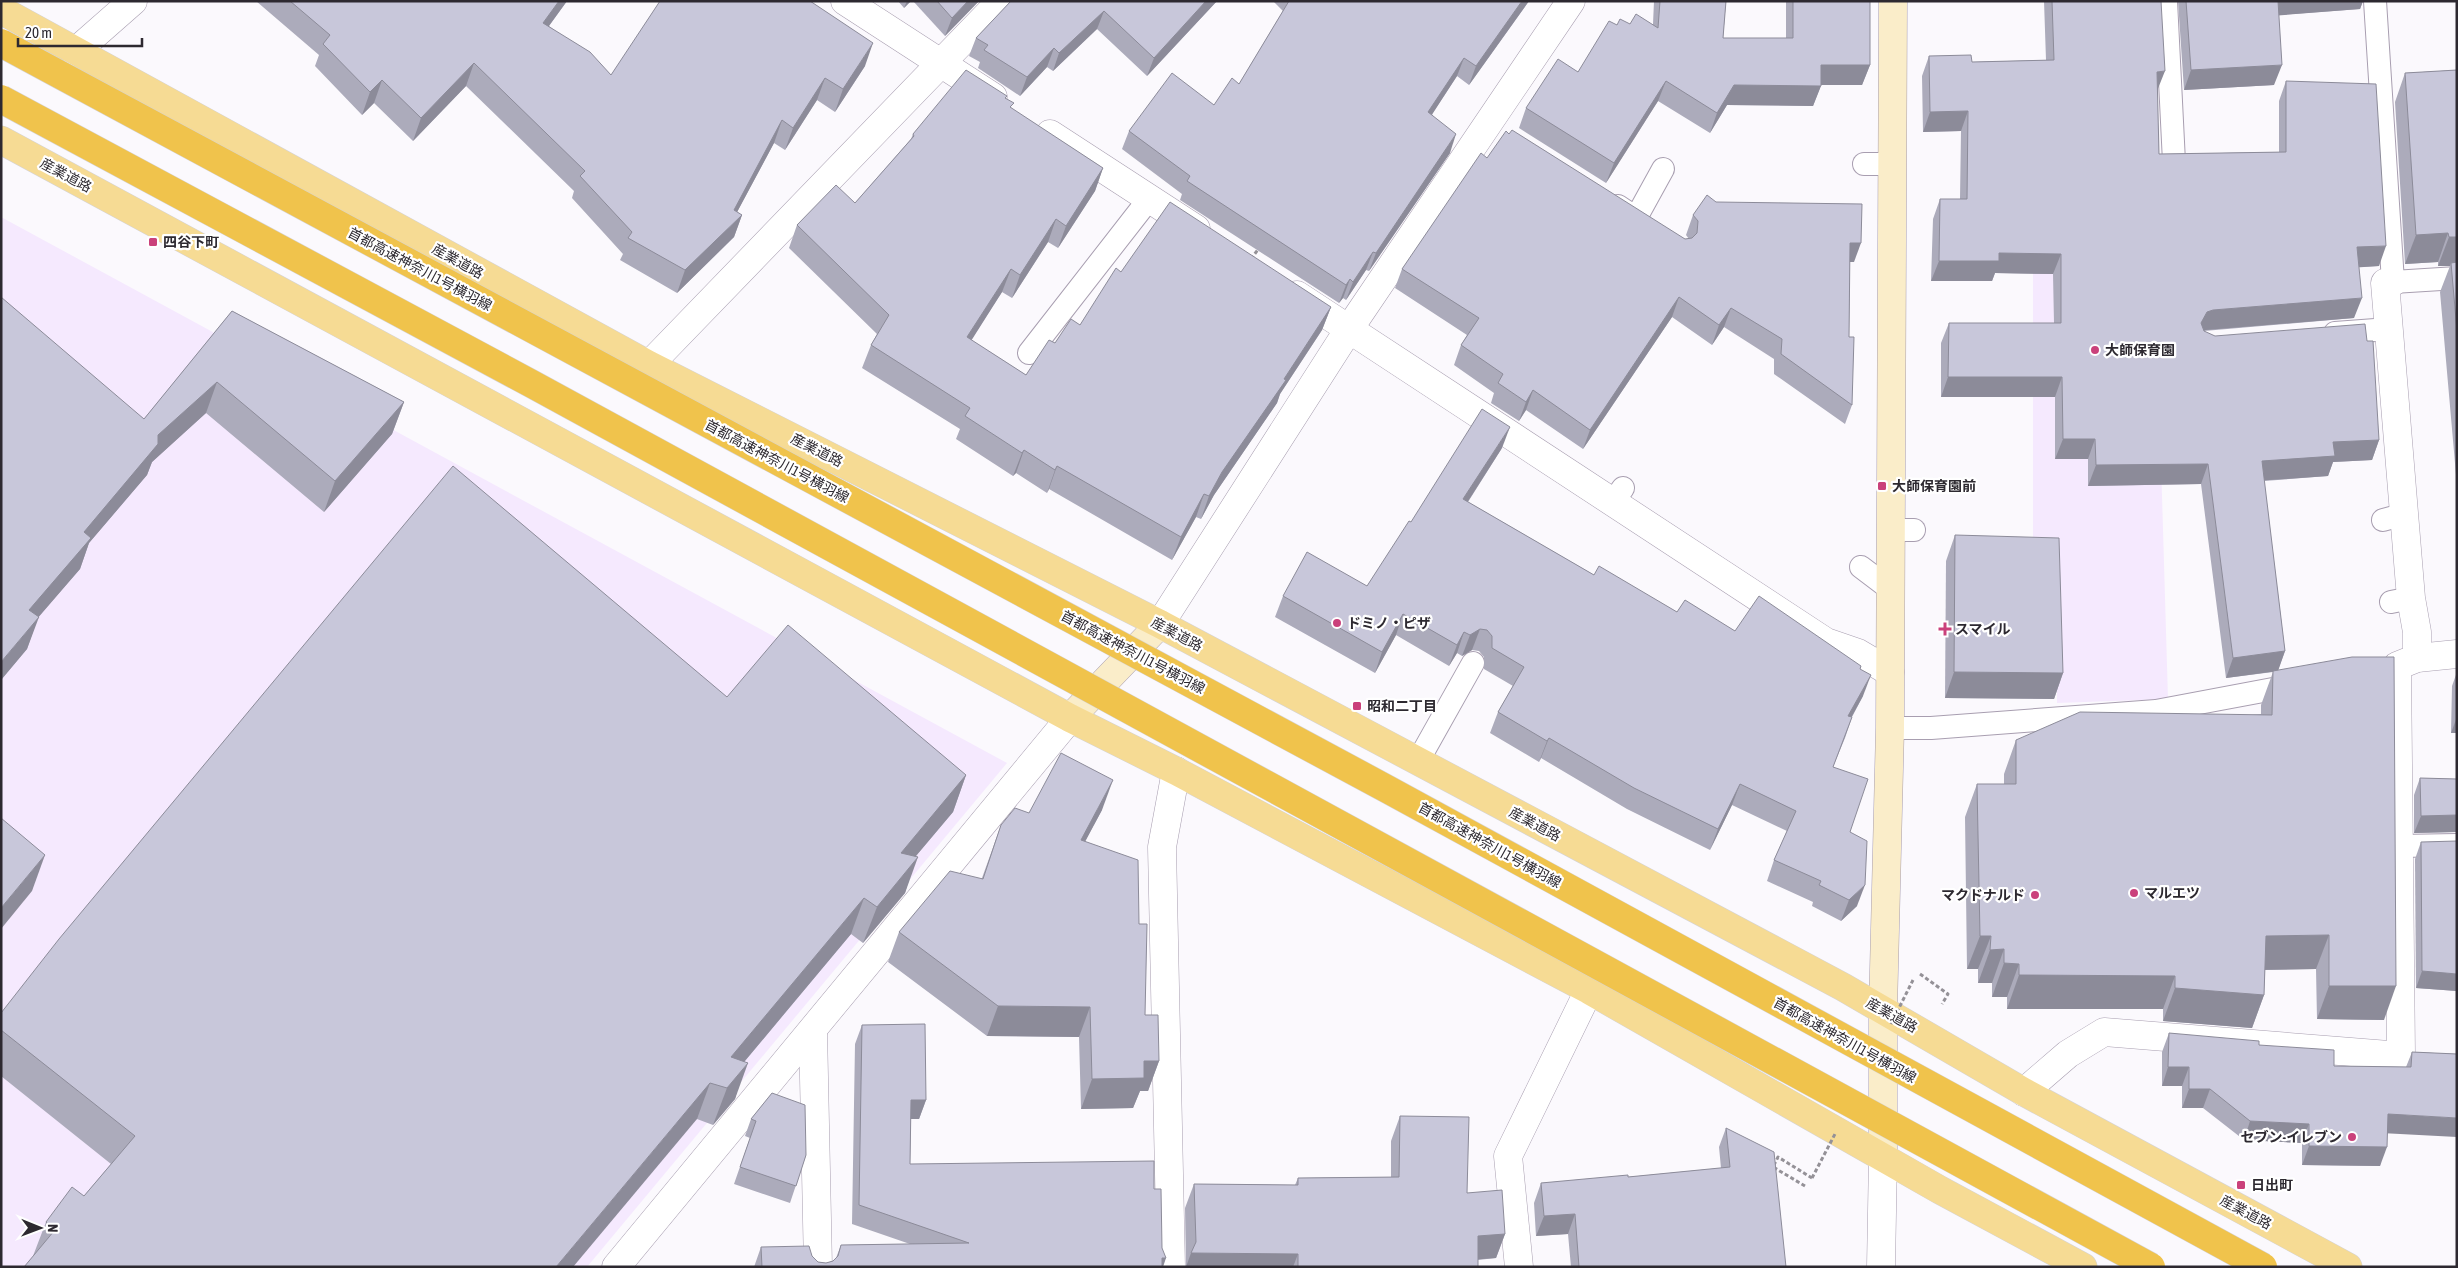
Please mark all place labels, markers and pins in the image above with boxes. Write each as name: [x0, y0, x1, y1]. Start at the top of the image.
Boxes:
place label: 四谷下町: [163, 234, 219, 250]
marker: 四谷下町: [147, 236, 159, 248]
place label: 大師保育園: [2105, 342, 2175, 358]
marker: 大師保育園: [2089, 344, 2101, 356]
place label: 大師保育園前: [1892, 478, 1976, 494]
marker: 大師保育園前: [1876, 480, 1888, 492]
place label: ドミノ・ピザ: [1347, 615, 1431, 631]
marker: ドミノ・ピザ: [1331, 617, 1343, 629]
place label: スマイル: [1955, 621, 2011, 637]
marker: スマイル: [1939, 623, 1951, 635]
place label: 昭和二丁目: [1367, 698, 1437, 714]
marker: 昭和二丁目: [1351, 700, 1363, 712]
place label: マルエツ: [2144, 885, 2200, 901]
place label: マクドナルド: [1941, 887, 2025, 903]
marker: マルエツ: [2128, 887, 2140, 899]
marker: マクドナルド: [2029, 889, 2041, 901]
place label: セブン-イレブン: [2241, 1129, 2342, 1145]
marker: セブン-イレブン: [2346, 1131, 2358, 1143]
place label: 日出町: [2251, 1177, 2293, 1193]
marker: 日出町: [2235, 1179, 2247, 1191]

